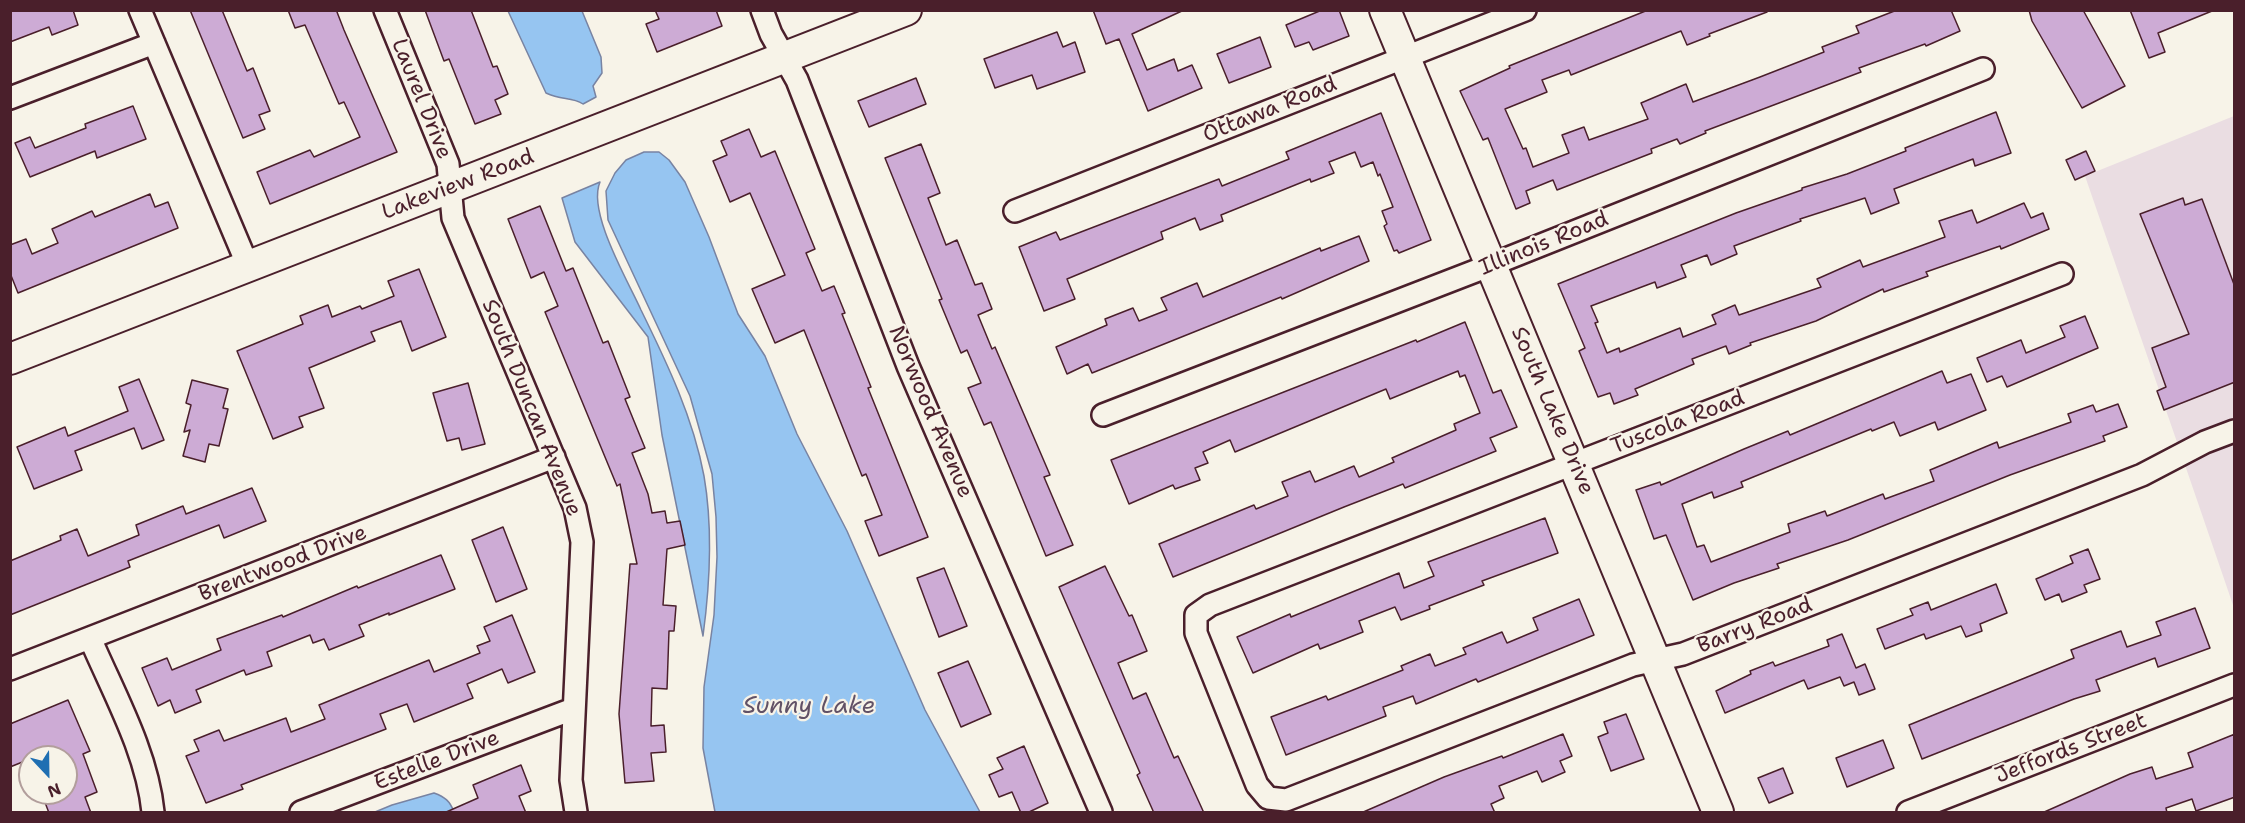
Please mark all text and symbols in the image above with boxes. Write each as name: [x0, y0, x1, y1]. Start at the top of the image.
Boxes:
street label: Laurel Drive: [385, 35, 457, 163]
street label: Ottawa Road: [1199, 71, 1341, 149]
street label: Lakeview Road: [378, 144, 538, 226]
street label: Illinois Road: [1476, 206, 1612, 282]
street label: South Duncan Avenue: [475, 296, 587, 520]
street label: Norwood Avenue: [882, 322, 978, 502]
street label: South Lake Drive: [1505, 323, 1599, 499]
street label: Tuscola Road: [1607, 385, 1749, 461]
street label: Brentwood Drive: [195, 520, 371, 608]
street label: Barry Road: [1694, 592, 1816, 660]
water label: Sunny Lake: [743, 693, 875, 721]
street label: Jeffords Street: [1991, 708, 2151, 790]
street label: Estelle Drive: [371, 725, 503, 797]
north arrow: [18, 745, 78, 805]
text: N: [44, 778, 64, 802]

